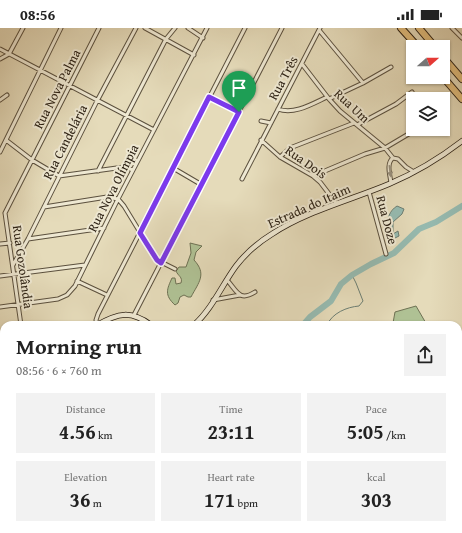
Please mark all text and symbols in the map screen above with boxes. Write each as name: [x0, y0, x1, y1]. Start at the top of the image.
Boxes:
text: 08:56: [20, 4, 55, 25]
north arrow: [406, 40, 450, 84]
map controls: [406, 40, 450, 136]
street label: Rua Nova Palma: [29, 45, 86, 132]
street label: Rua Três: [263, 53, 303, 103]
pin: [222, 71, 256, 112]
icon: arrive: [228, 77, 250, 99]
street label: Rua Um: [330, 84, 374, 128]
button: layers: [406, 92, 450, 136]
street label: Rua Candelária: [38, 100, 92, 183]
street label: Rua Nova Olímpia: [83, 140, 144, 235]
street label: Rua Dois: [281, 141, 331, 183]
one-way arrow: [387, 165, 393, 177]
street label: Estrada do Itaim: [264, 179, 354, 233]
street label: Rua Doze: [371, 193, 403, 247]
street label: Rua Gozolândia: [8, 224, 38, 311]
text: Morning run: [16, 330, 142, 362]
button: share: [404, 334, 446, 376]
text: 08:56 · 6 × 760 m: [16, 361, 102, 380]
text: Distance: [66, 401, 105, 417]
text: Time: [219, 401, 243, 417]
text: Pace: [366, 401, 387, 417]
text: 4.56: [59, 417, 96, 446]
text: 23:11: [207, 417, 255, 446]
text: 5:05: [347, 417, 384, 446]
text: km: [96, 427, 113, 443]
text: /km: [384, 427, 406, 443]
text: Elevation: [64, 469, 107, 485]
text: Heart rate: [207, 469, 255, 485]
text: kcal: [367, 469, 386, 485]
text: 36: [70, 485, 90, 514]
text: 171: [204, 485, 235, 514]
text: 303: [361, 485, 392, 514]
text: m: [90, 495, 102, 511]
text: bpm: [235, 495, 258, 511]

